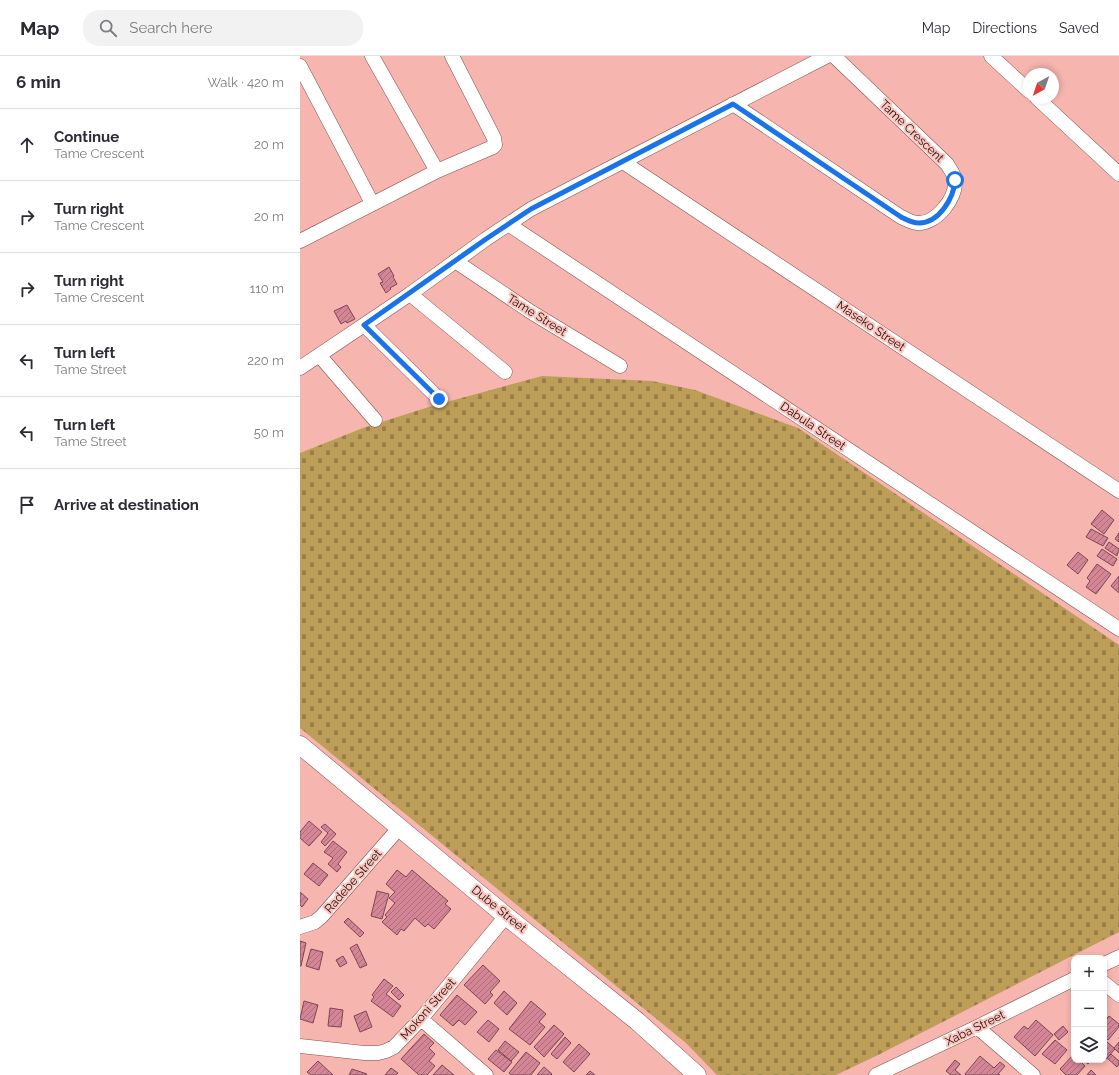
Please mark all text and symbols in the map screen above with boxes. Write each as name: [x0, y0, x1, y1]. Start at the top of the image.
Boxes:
search box: [83, 10, 363, 46]
text: Map: [20, 17, 59, 39]
icon: search: [97, 17, 119, 39]
text: Search here: [129, 19, 213, 37]
text: Map: [922, 20, 950, 36]
text: Directions: [972, 20, 1037, 36]
text: Saved: [1059, 20, 1099, 36]
north arrow: [1023, 68, 1059, 104]
text: 6 min: [16, 72, 61, 92]
text: Walk · 420 m: [207, 75, 284, 90]
street label: Tame Crescent: [877, 97, 947, 165]
text: Continue: [54, 128, 119, 146]
icon: ahead: [16, 134, 38, 156]
text: 20 m: [254, 137, 284, 152]
text: Tame Crescent: [54, 146, 144, 161]
route start: [946, 171, 964, 189]
text: Turn right: [54, 200, 124, 218]
icon: right: [16, 206, 38, 228]
text: 20 m: [254, 209, 284, 224]
text: Tame Crescent: [54, 218, 144, 233]
text: Turn right: [54, 272, 124, 290]
icon: right: [16, 278, 38, 300]
text: 110 m: [250, 281, 284, 296]
text: Tame Crescent: [54, 290, 144, 305]
street label: Tame Street: [505, 291, 569, 339]
street label: Maseko Street: [834, 298, 908, 354]
text: Turn left: [54, 344, 115, 362]
icon: left: [16, 350, 38, 372]
text: 220 m: [247, 353, 284, 368]
text: Tame Street: [54, 362, 127, 377]
route end: [430, 390, 448, 408]
street label: Dabula Street: [778, 399, 848, 453]
text: Turn left: [54, 416, 115, 434]
icon: left: [16, 422, 38, 444]
text: 50 m: [254, 425, 284, 440]
text: Tame Street: [54, 434, 127, 449]
icon: arrive: [16, 494, 38, 516]
text: Arrive at destination: [54, 496, 199, 514]
street label: Radebe Street: [322, 846, 384, 916]
street label: Dube Street: [469, 883, 529, 935]
map controls: [1071, 955, 1107, 1063]
button: +: [1071, 955, 1107, 991]
street label: Mokoni Street: [398, 975, 458, 1043]
button: −: [1071, 991, 1107, 1027]
street label: Xaba Street: [943, 1008, 1007, 1048]
button: layers: [1071, 1027, 1107, 1063]

